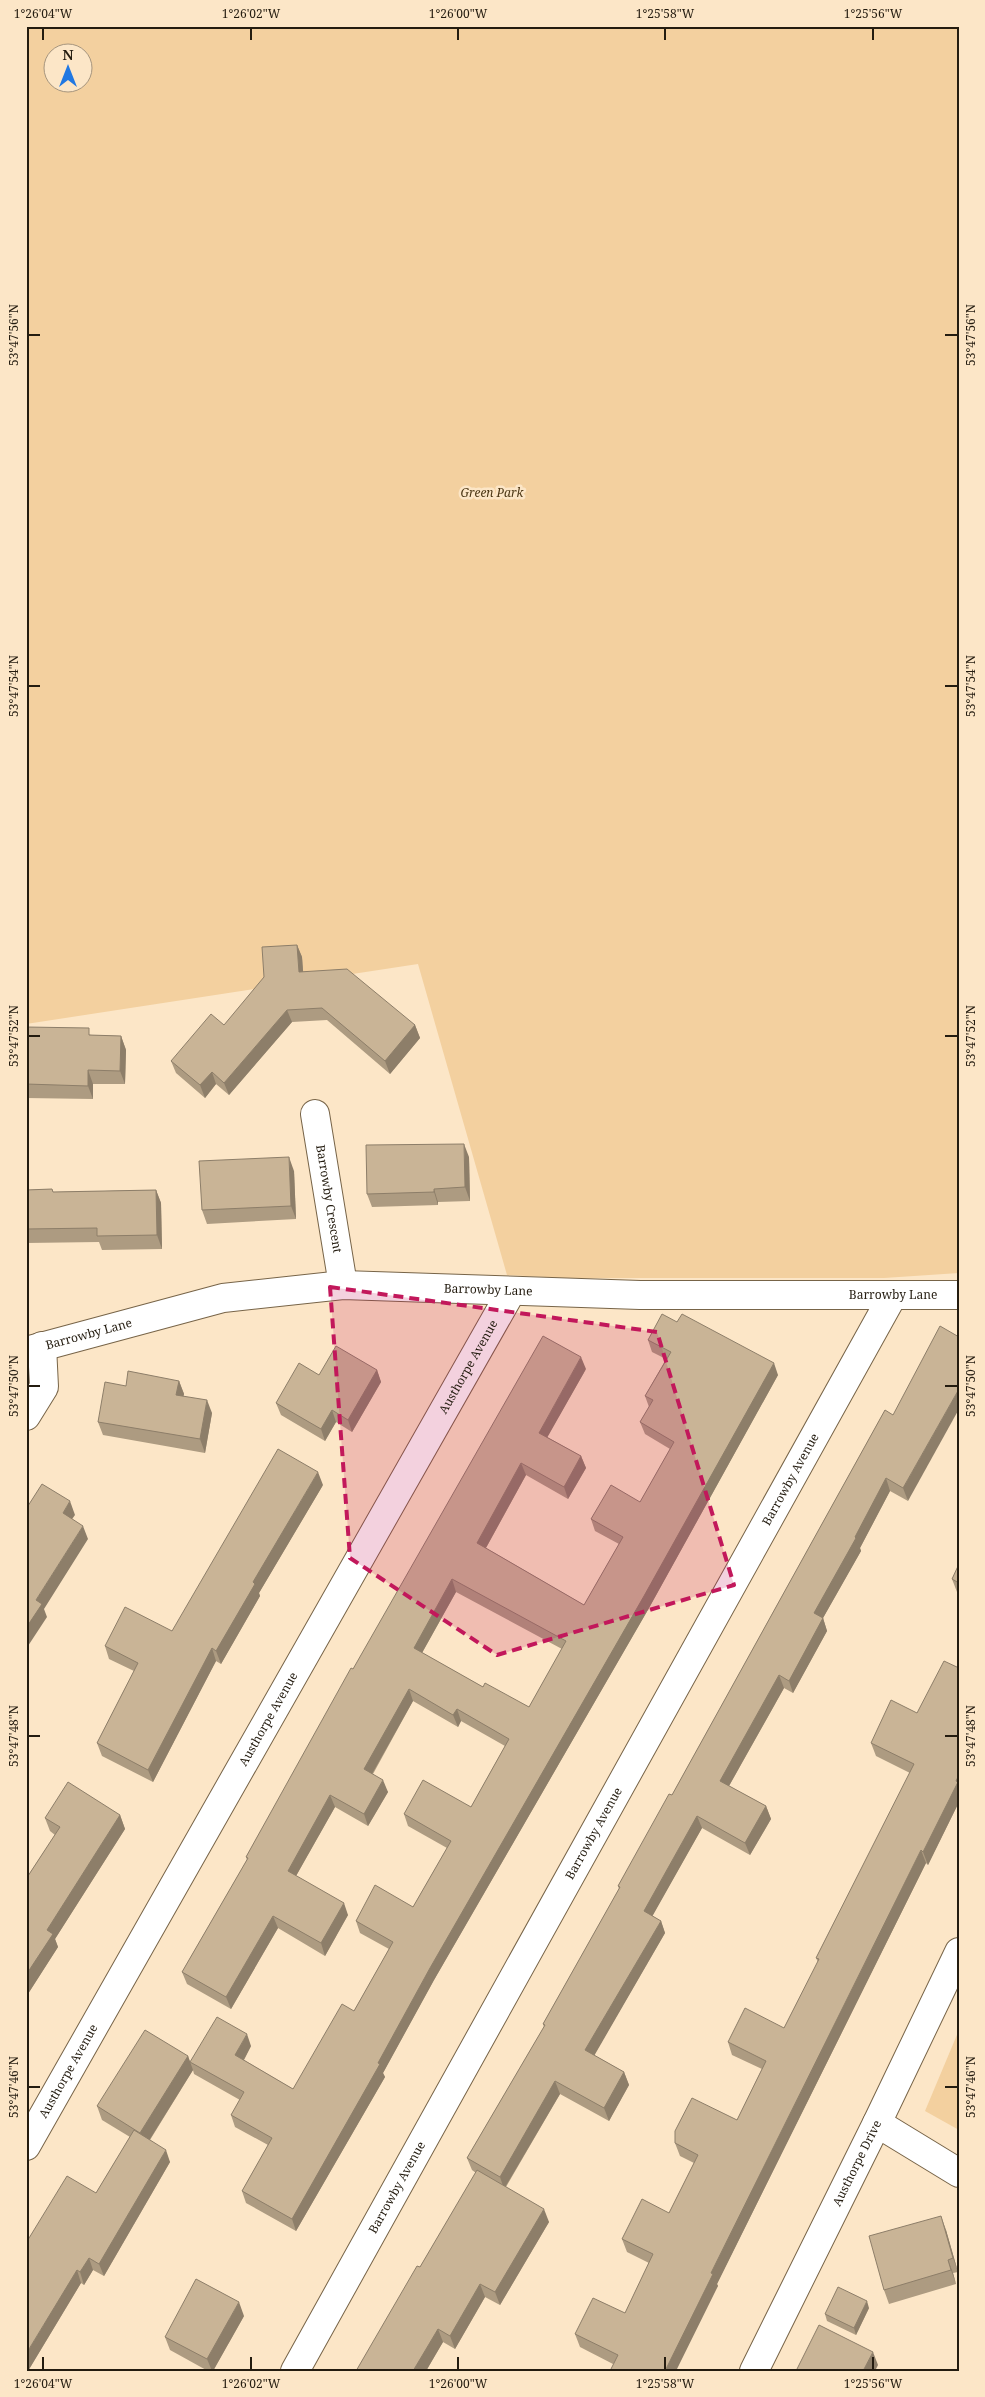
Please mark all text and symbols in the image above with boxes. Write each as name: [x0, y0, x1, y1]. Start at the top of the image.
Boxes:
text: 1°26'04"W: [14, 5, 73, 22]
text: 1°26'02"W: [222, 5, 281, 22]
text: 1°26'00"W: [429, 5, 488, 22]
text: 1°25'58"W: [636, 5, 695, 22]
text: 1°25'56"W: [844, 5, 903, 22]
north arrow: [42, 42, 92, 92]
text: N: [62, 45, 74, 64]
text: 53°47'56"N: [5, 304, 22, 366]
text: 53°47'56"N: [962, 304, 979, 366]
park label: Green Park: [461, 484, 525, 501]
text: 53°47'54"N: [5, 655, 22, 717]
text: 53°47'54"N: [962, 655, 979, 717]
text: 53°47'52"N: [5, 1005, 22, 1067]
text: 53°47'52"N: [962, 1005, 979, 1067]
street label: Barrowby Crescent: [312, 1143, 347, 1254]
street label: Barrowby Lane: [444, 1279, 533, 1299]
street label: Barrowby Lane: [849, 1286, 937, 1303]
street label: Barrowby Lane: [44, 1314, 134, 1353]
street label: Austhorpe Avenue: [435, 1317, 502, 1417]
text: 53°47'50"N: [5, 1355, 22, 1417]
text: 53°47'50"N: [962, 1355, 979, 1417]
street label: Barrowby Avenue: [758, 1430, 823, 1528]
street label: Austhorpe Avenue: [235, 1669, 301, 1769]
text: 53°47'48"N: [5, 1705, 22, 1767]
text: 53°47'48"N: [962, 1705, 979, 1767]
street label: Barrowby Avenue: [561, 1784, 626, 1882]
street label: Austhorpe Avenue: [35, 2021, 101, 2121]
text: 53°47'46"N: [5, 2056, 22, 2118]
text: 53°47'46"N: [962, 2056, 979, 2118]
street label: Austhorpe Drive: [828, 2117, 885, 2209]
street label: Barrowby Avenue: [364, 2138, 429, 2236]
text: 1°26'04"W: [14, 2375, 73, 2392]
text: 1°26'02"W: [222, 2375, 281, 2392]
text: 1°26'00"W: [429, 2375, 488, 2392]
text: 1°25'58"W: [636, 2375, 695, 2392]
text: 1°25'56"W: [844, 2375, 903, 2392]

